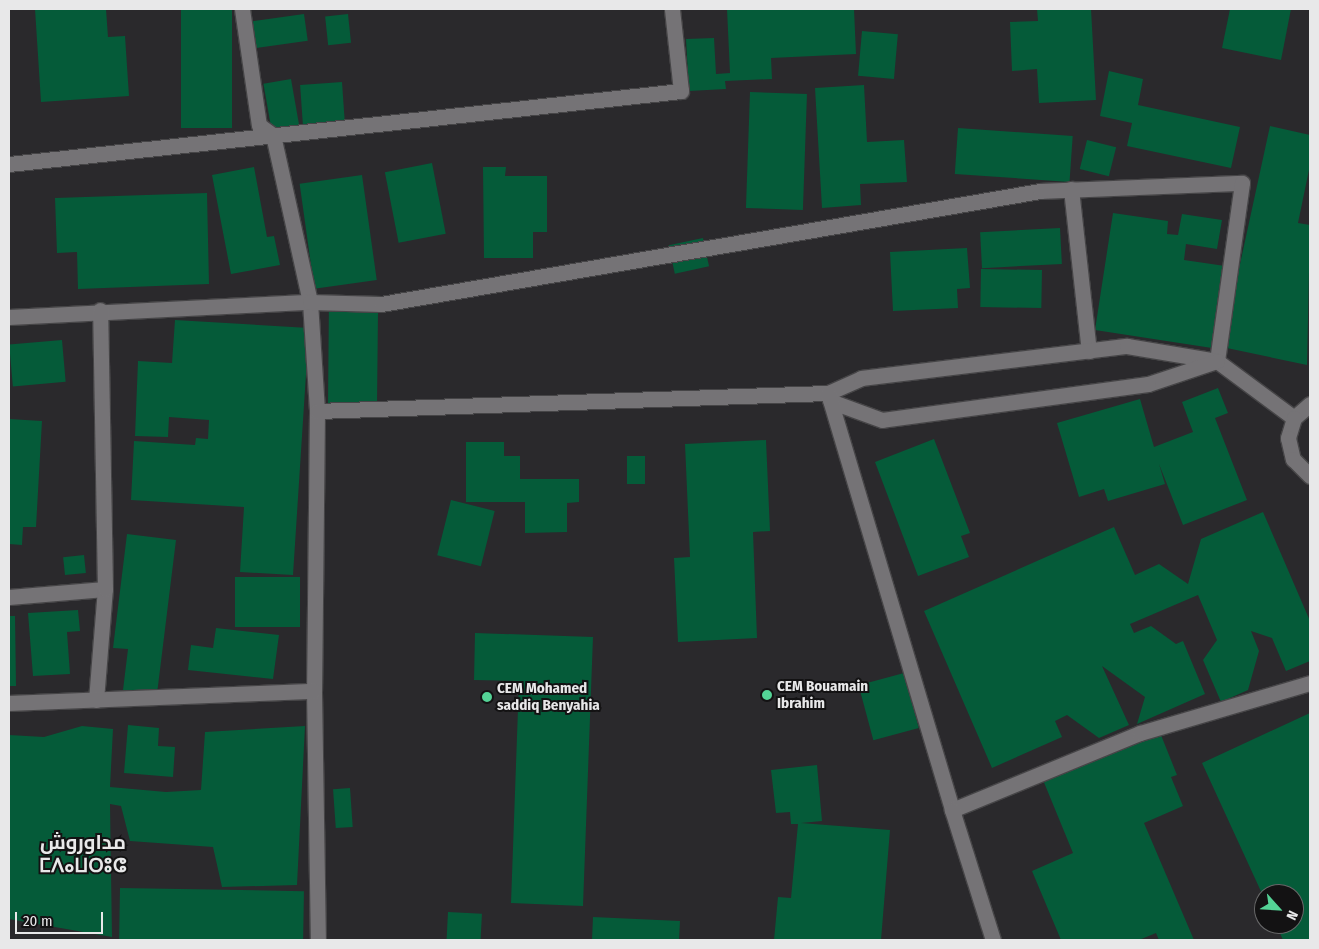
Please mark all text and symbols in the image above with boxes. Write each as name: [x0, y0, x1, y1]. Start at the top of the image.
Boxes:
place label: CEM Bouamain Ibrahim: [777, 677, 868, 712]
place label: CEM Mohamed saddiq Benyahia: [497, 679, 600, 714]
marker: CEM Bouamain Ibrahim: [761, 689, 773, 701]
marker: CEM Mohamed saddiq Benyahia: [481, 691, 493, 703]
district label: مداوروش ⵎⴷⴰⵡⵔⵓⵛ: [39, 830, 127, 877]
north arrow: [1254, 884, 1304, 934]
scale bar: [18, 902, 105, 934]
text: N: [1283, 908, 1302, 923]
text: 20 m: [23, 912, 53, 930]

